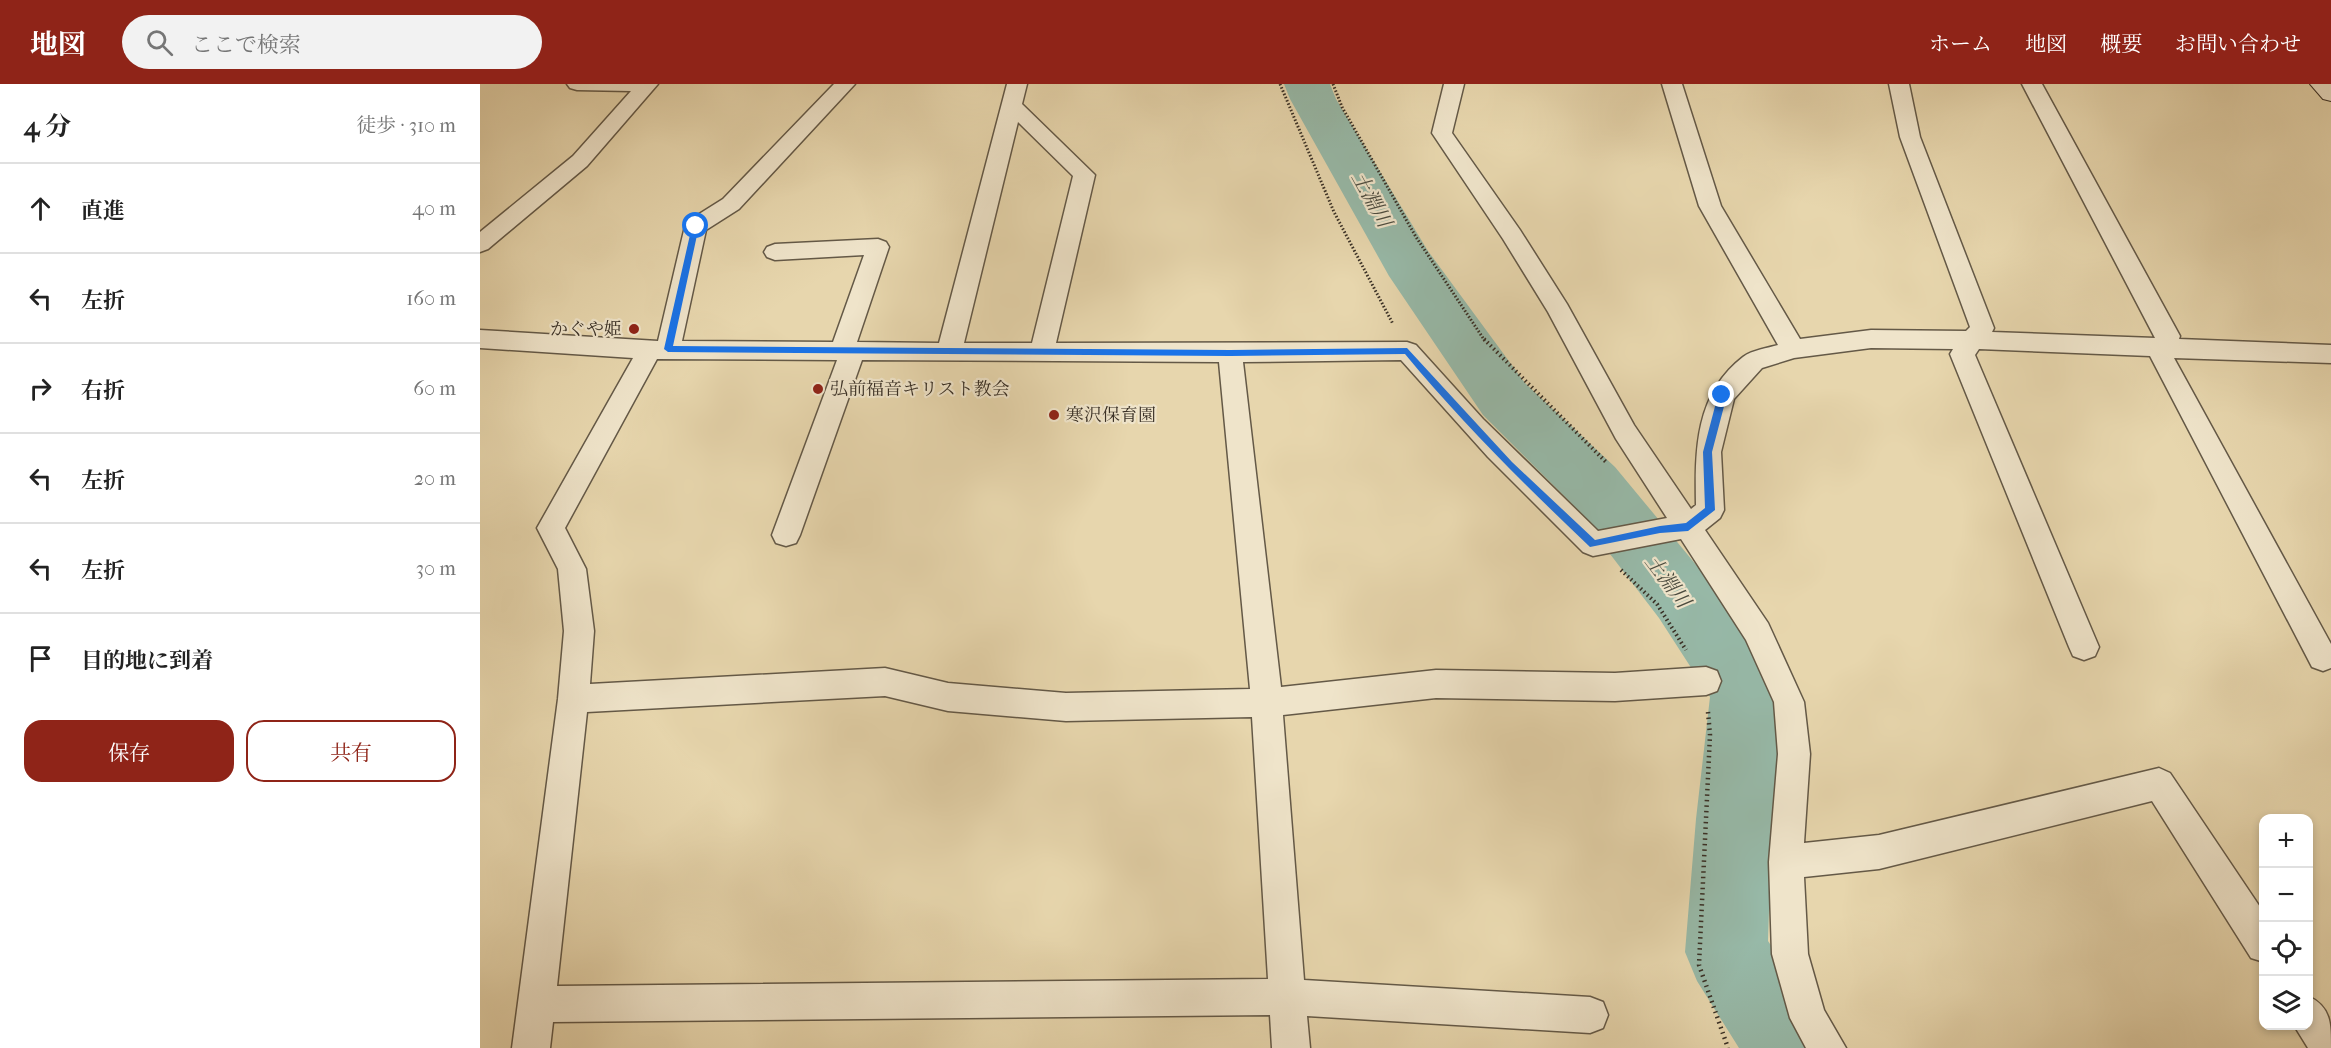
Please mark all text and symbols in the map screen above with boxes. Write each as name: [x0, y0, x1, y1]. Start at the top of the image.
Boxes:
search box: [122, 15, 542, 69]
icon: search: [143, 26, 176, 59]
text: 地図: [30, 28, 86, 61]
text: ここで検索: [191, 32, 301, 58]
text: ホーム: [1929, 32, 1992, 56]
text: 地図: [2025, 32, 2067, 56]
text: 概要: [2100, 32, 2142, 56]
text: お問い合わせ: [2175, 32, 2301, 56]
text: 4 分: [24, 111, 71, 142]
text: 徒歩 · 310 m: [356, 114, 456, 137]
water label: 土淵川: [1347, 167, 1397, 233]
icon: ahead: [24, 192, 57, 225]
text: 40 m: [412, 197, 456, 220]
text: 直進: [81, 198, 125, 224]
route start: [682, 212, 708, 238]
icon: left: [24, 282, 57, 315]
text: 160 m: [406, 287, 456, 310]
text: 左折: [81, 288, 125, 314]
place label: かぐや姫: [550, 319, 622, 340]
marker: かぐや姫: [627, 322, 641, 336]
icon: right: [24, 372, 57, 405]
text: 60 m: [413, 377, 456, 400]
text: 右折: [81, 378, 125, 404]
place label: 弘前福音キリスト教会: [830, 379, 1010, 400]
route end: [1708, 381, 1734, 407]
marker: 弘前福音キリスト教会: [811, 382, 825, 396]
place label: 寒沢保育園: [1066, 405, 1156, 426]
marker: 寒沢保育園: [1047, 408, 1061, 422]
icon: left: [24, 462, 57, 495]
text: 20 m: [414, 467, 456, 490]
text: 左折: [81, 468, 125, 494]
water label: 土淵川: [1640, 550, 1696, 614]
icon: left: [24, 552, 57, 585]
text: 30 m: [416, 557, 456, 580]
text: 左折: [81, 558, 125, 584]
icon: arrive: [24, 642, 57, 675]
text: 目的地に到着: [81, 648, 213, 674]
button: 保存: [24, 720, 234, 782]
button: 共有: [246, 720, 456, 782]
map controls: [2259, 814, 2313, 1030]
button: +: [2259, 814, 2313, 868]
button: −: [2259, 868, 2313, 922]
button: locate: [2259, 922, 2313, 976]
button: layers: [2259, 976, 2313, 1030]

